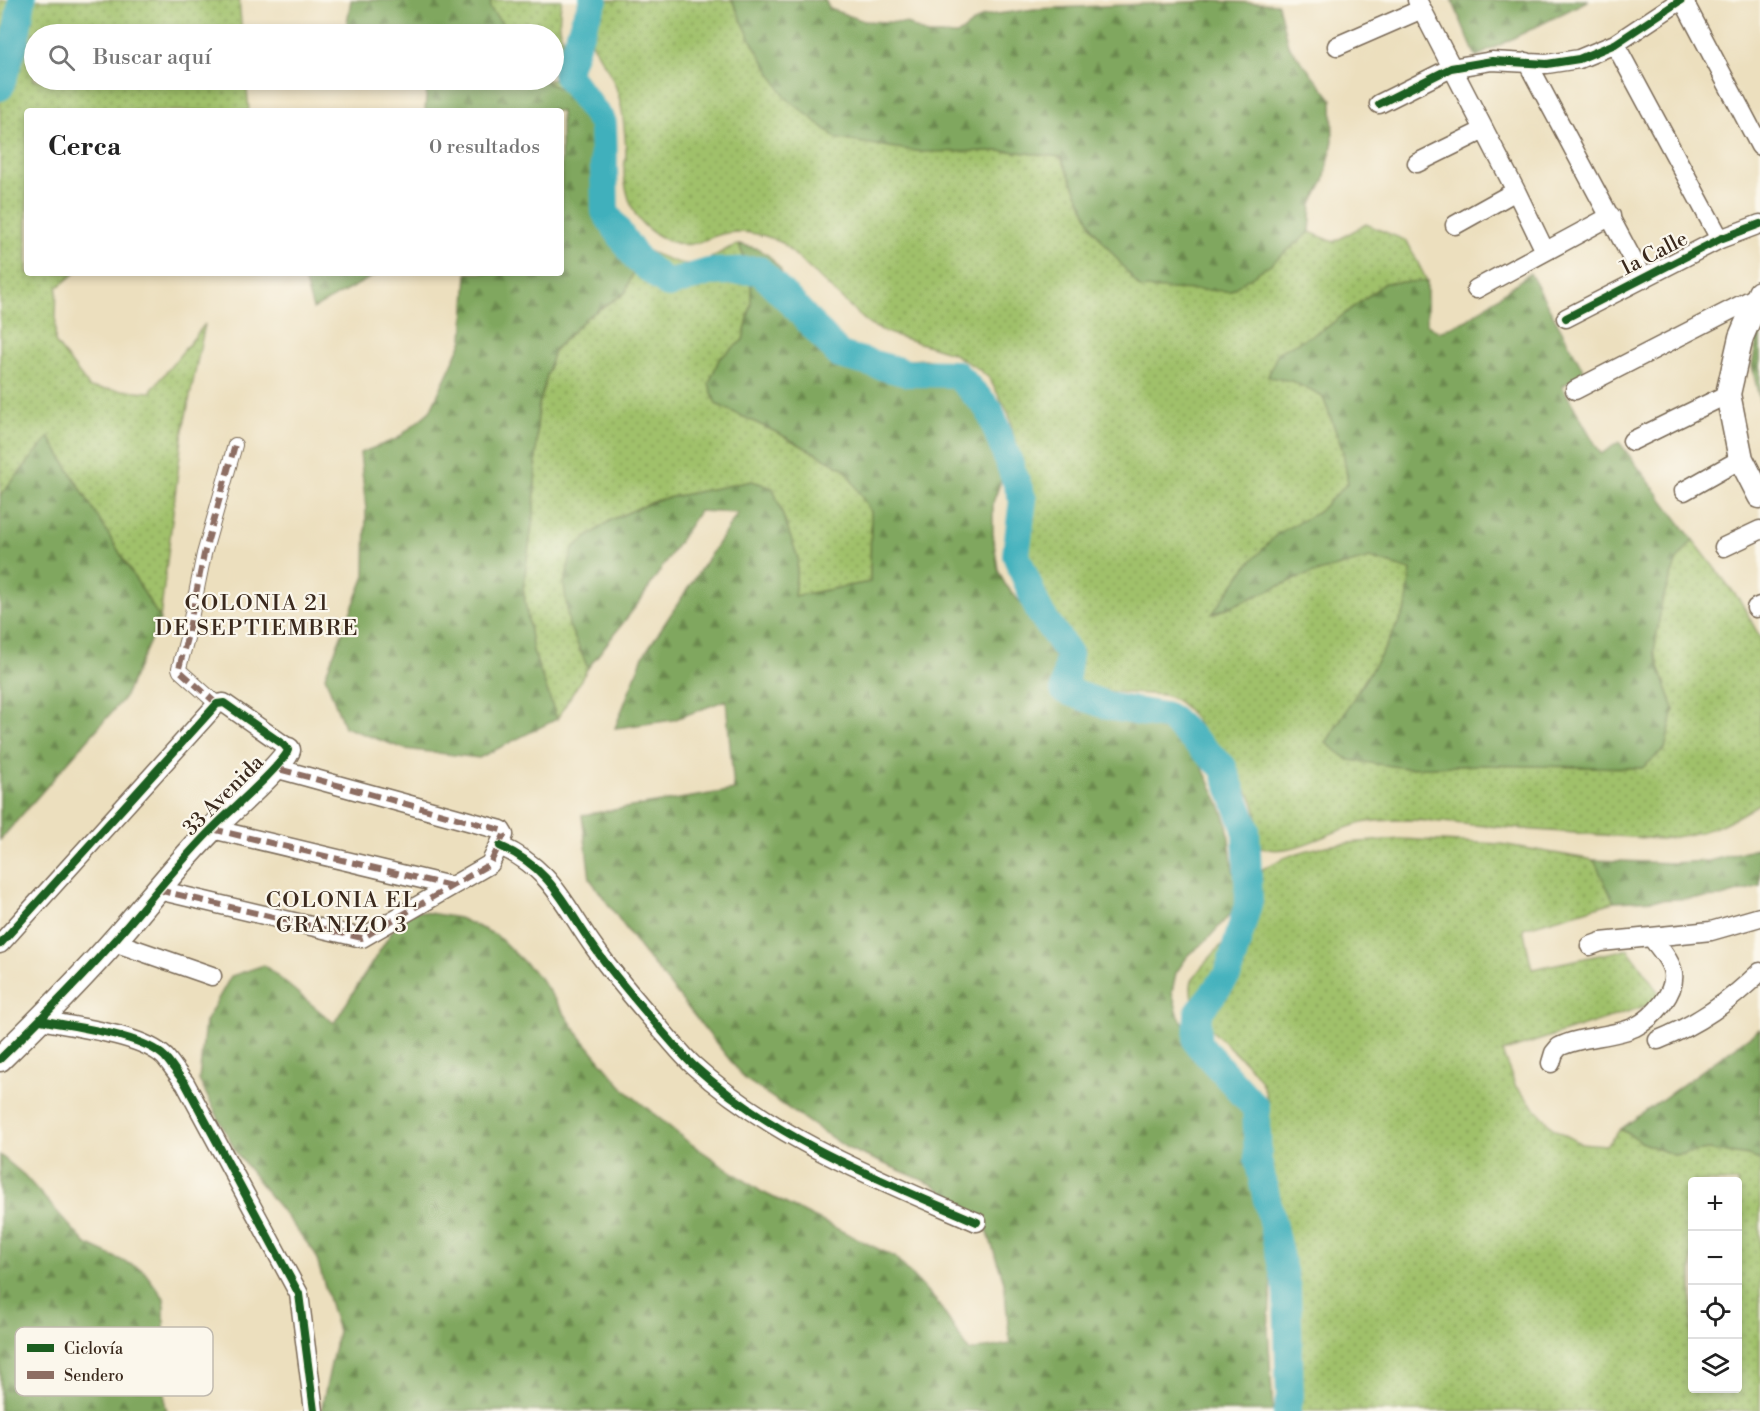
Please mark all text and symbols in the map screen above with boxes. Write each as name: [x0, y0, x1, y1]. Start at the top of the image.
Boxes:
search box: [24, 24, 564, 90]
icon: search: [45, 41, 78, 74]
text: Buscar aquí: [93, 44, 211, 71]
text: Cerca: [48, 131, 121, 163]
text: 0 resultados: [429, 135, 540, 160]
street label: 1a Calle: [1616, 226, 1692, 282]
district label: COLONIA 21 DE SEPTIEMBRE: [155, 590, 359, 642]
street label: 33 Avenida: [178, 750, 270, 842]
district label: COLONIA EL GRANIZO 3: [266, 887, 418, 939]
map controls: [1688, 1177, 1742, 1393]
button: +: [1688, 1177, 1742, 1231]
button: −: [1688, 1231, 1742, 1285]
button: locate: [1688, 1285, 1742, 1339]
legend: [15, 1327, 213, 1396]
text: Ciclovía: [64, 1339, 124, 1359]
button: layers: [1688, 1339, 1742, 1393]
text: Sendero: [64, 1366, 124, 1386]

